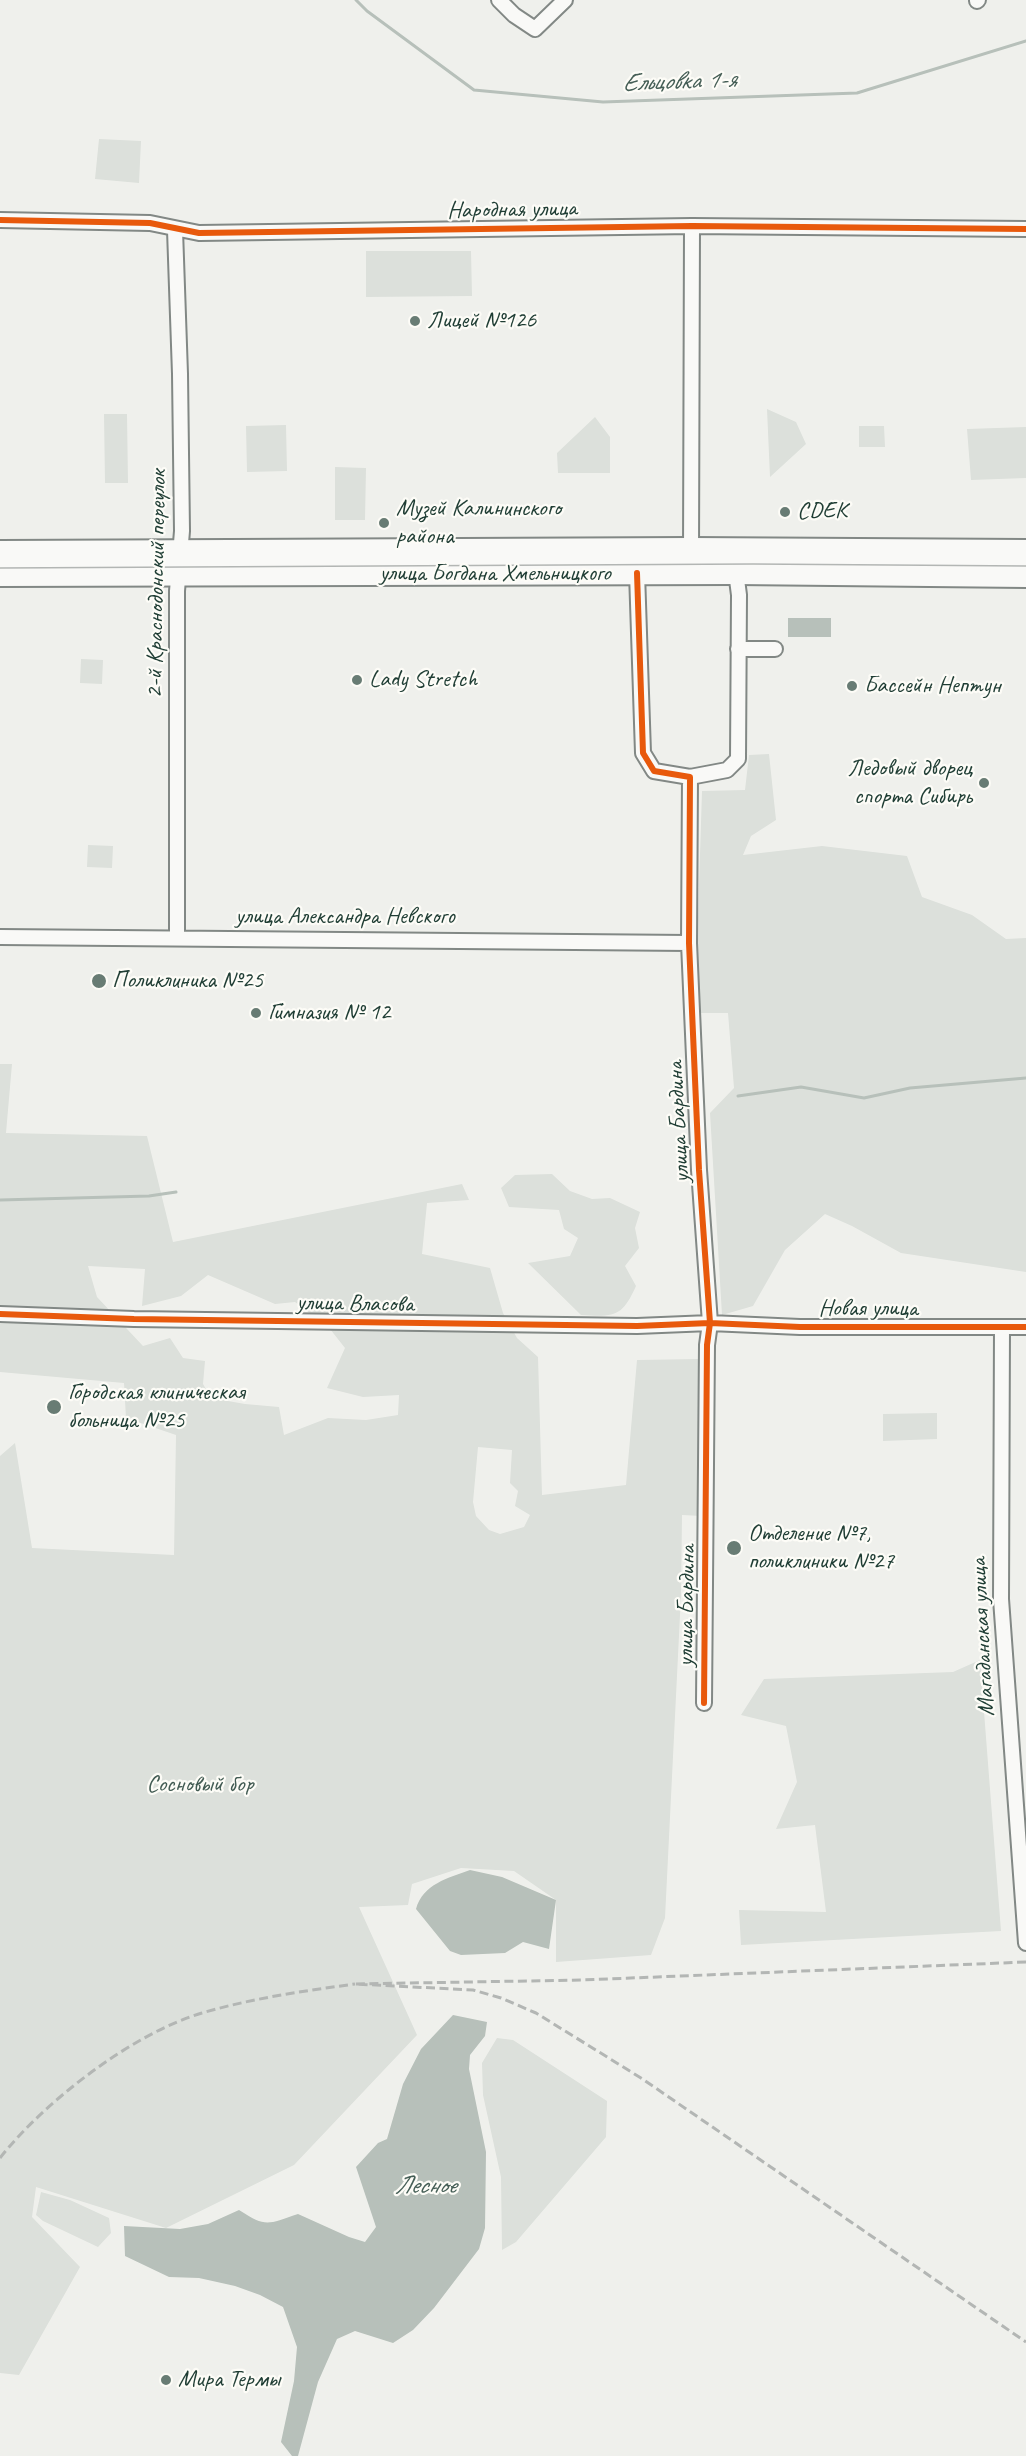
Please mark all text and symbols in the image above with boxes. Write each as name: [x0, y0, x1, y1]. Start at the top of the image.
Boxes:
water label: Ельцовка 1-я: [622, 64, 736, 100]
street label: Народная улица: [447, 194, 577, 226]
place label: Лицей №126: [427, 307, 536, 335]
marker: Лицей №126: [408, 314, 422, 328]
street label: 2-й Краснодонский переулок: [141, 469, 173, 699]
place label: Музей Калининского района: [396, 495, 561, 551]
place label: CDEK: [797, 498, 847, 526]
marker: CDEK: [778, 505, 792, 519]
marker: Музей Калининского района: [377, 516, 391, 530]
street label: улица Богдана Хмельницкого: [379, 560, 611, 588]
place label: Lady Stretch: [369, 666, 477, 694]
place label: Бассейн Нептун: [864, 672, 1001, 700]
marker: Lady Stretch: [350, 673, 364, 687]
marker: Бассейн Нептун: [845, 679, 859, 693]
place label: Ледовый дворец спорта Сибирь: [848, 755, 972, 811]
marker: Ледовый дворец спорта Сибирь: [977, 776, 991, 790]
street label: улица Александра Невского: [235, 903, 455, 931]
place label: Поликлиника №25: [112, 967, 263, 995]
marker: Поликлиника №25: [90, 972, 108, 990]
place label: Гимназия № 12: [268, 999, 390, 1027]
marker: Гимназия № 12: [249, 1006, 263, 1020]
street label: улица Бардина: [661, 1060, 697, 1184]
street label: улица Власова: [296, 1289, 414, 1319]
street label: Новая улица: [818, 1295, 918, 1323]
place label: Городская клиническая больница №25: [68, 1379, 245, 1435]
marker: Городская клиническая больница №25: [45, 1398, 63, 1416]
place label: Отделение №7, поликлиники №27: [748, 1520, 894, 1576]
marker: Отделение №7, поликлиники №27: [725, 1539, 743, 1557]
street label: улица Бардина: [672, 1545, 702, 1667]
street label: Магаданская улица: [964, 1557, 1002, 1717]
park label: Сосновый бор: [147, 1771, 253, 1799]
water label: Лесное: [395, 2170, 455, 2202]
place label: Мира Термы: [178, 2366, 280, 2394]
marker: Мира Термы: [159, 2373, 173, 2387]

